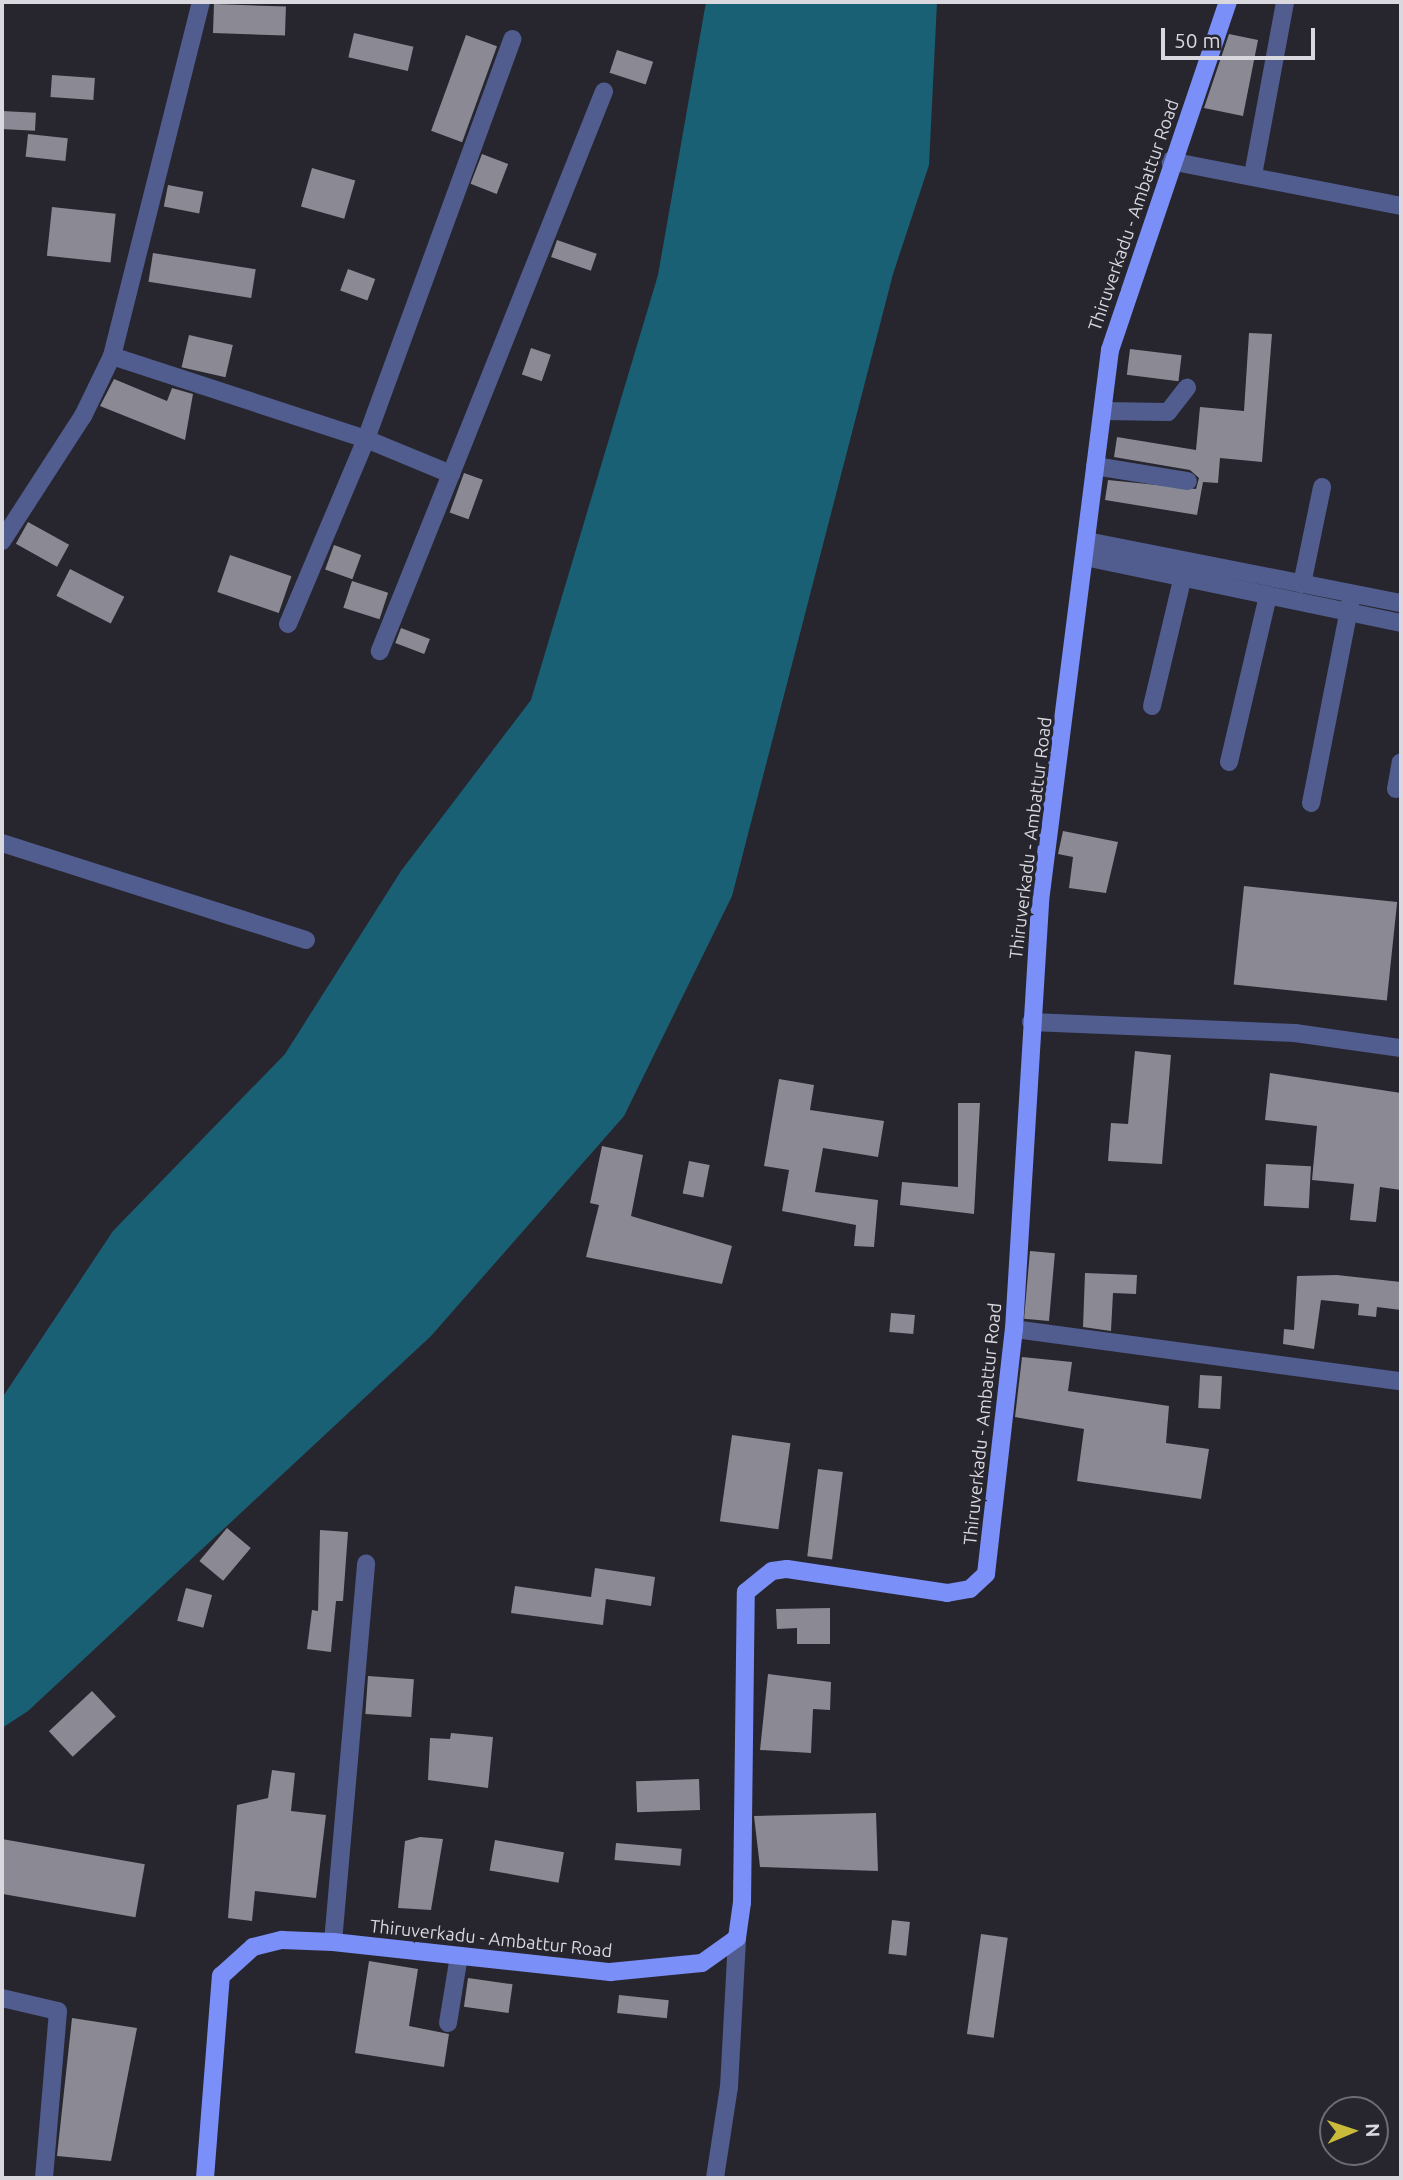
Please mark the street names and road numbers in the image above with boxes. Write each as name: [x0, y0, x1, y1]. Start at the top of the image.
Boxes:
street label: Thiruverkadu - Ambattur Road: [1083, 96, 1183, 334]
street label: Thiruverkadu - Ambattur Road: [1004, 716, 1056, 960]
street label: Thiruverkadu - Ambattur Road: [959, 1302, 1005, 1546]
street label: Thiruverkadu - Ambattur Road: [369, 1915, 613, 1961]

